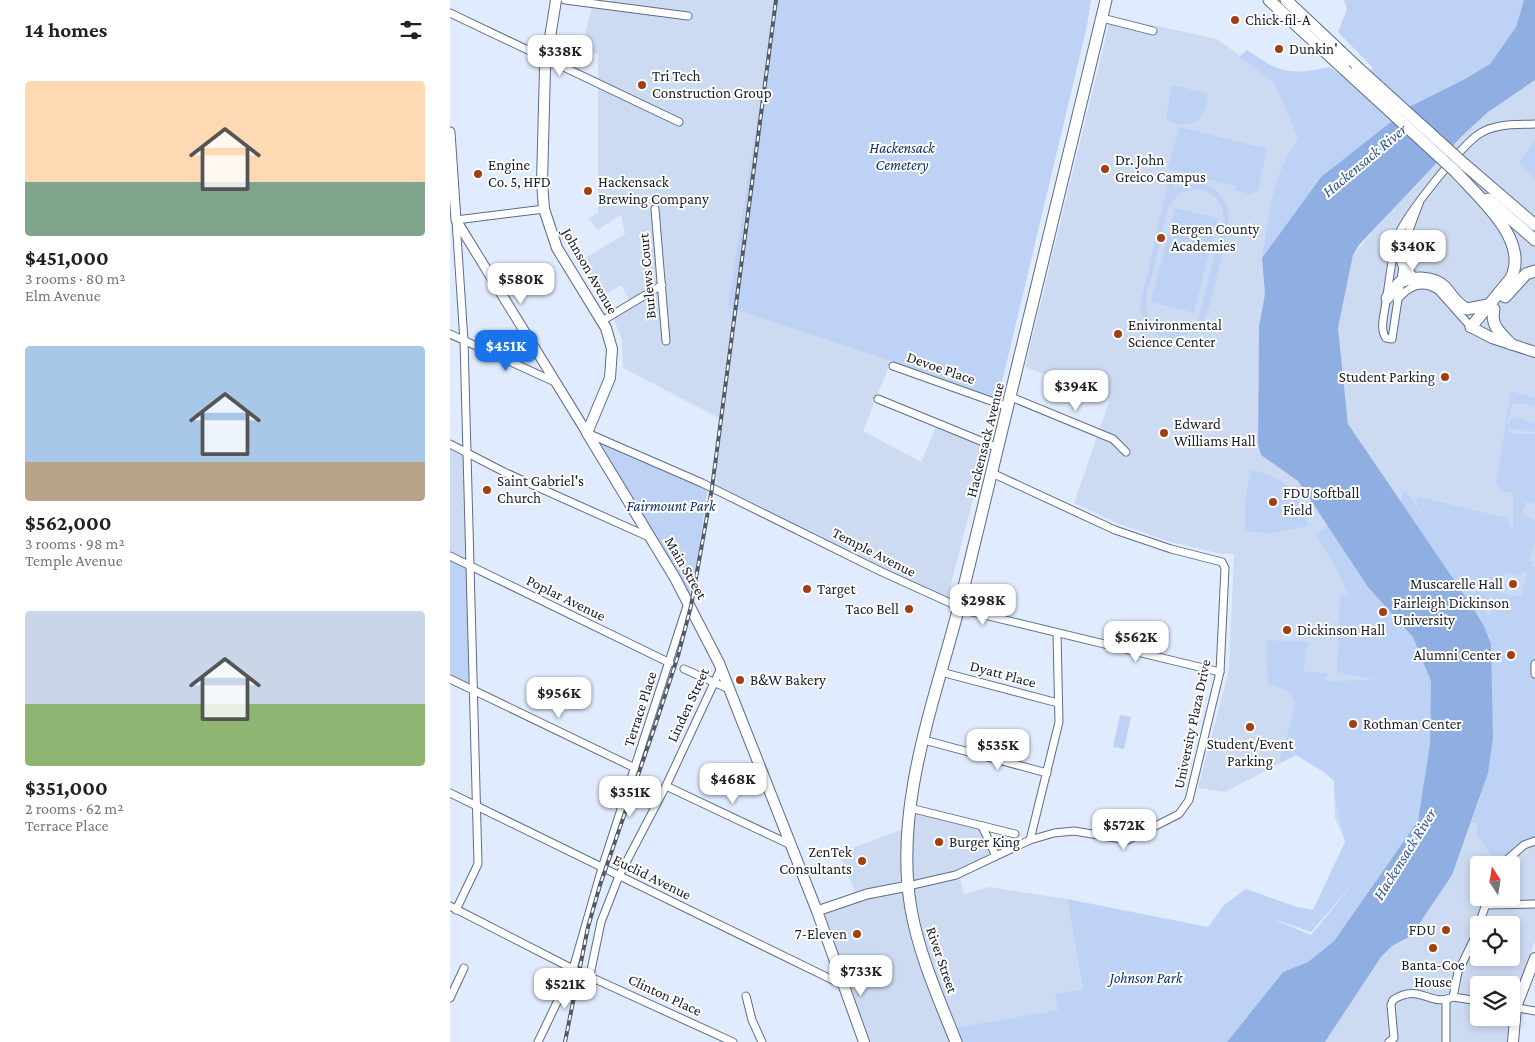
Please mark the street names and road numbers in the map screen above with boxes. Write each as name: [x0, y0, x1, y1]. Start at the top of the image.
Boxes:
street label: Johnson Avenue: [557, 224, 621, 318]
street label: Burlews Court: [635, 231, 659, 320]
street label: Devoe Place: [905, 349, 978, 387]
street label: Hackensack Avenue: [963, 381, 1007, 499]
street label: Temple Avenue: [829, 524, 919, 581]
street label: Main Street: [662, 534, 711, 603]
street label: Poplar Avenue: [524, 572, 608, 625]
street label: University Plaza Drive: [1170, 657, 1215, 790]
street label: Dyatt Place: [968, 658, 1038, 692]
street label: Linden Street: [664, 664, 713, 745]
street label: Terrace Place: [620, 669, 660, 749]
street label: Euclid Avenue: [610, 851, 694, 903]
street label: River Street: [923, 925, 961, 996]
street label: Clinton Place: [626, 971, 705, 1019]

